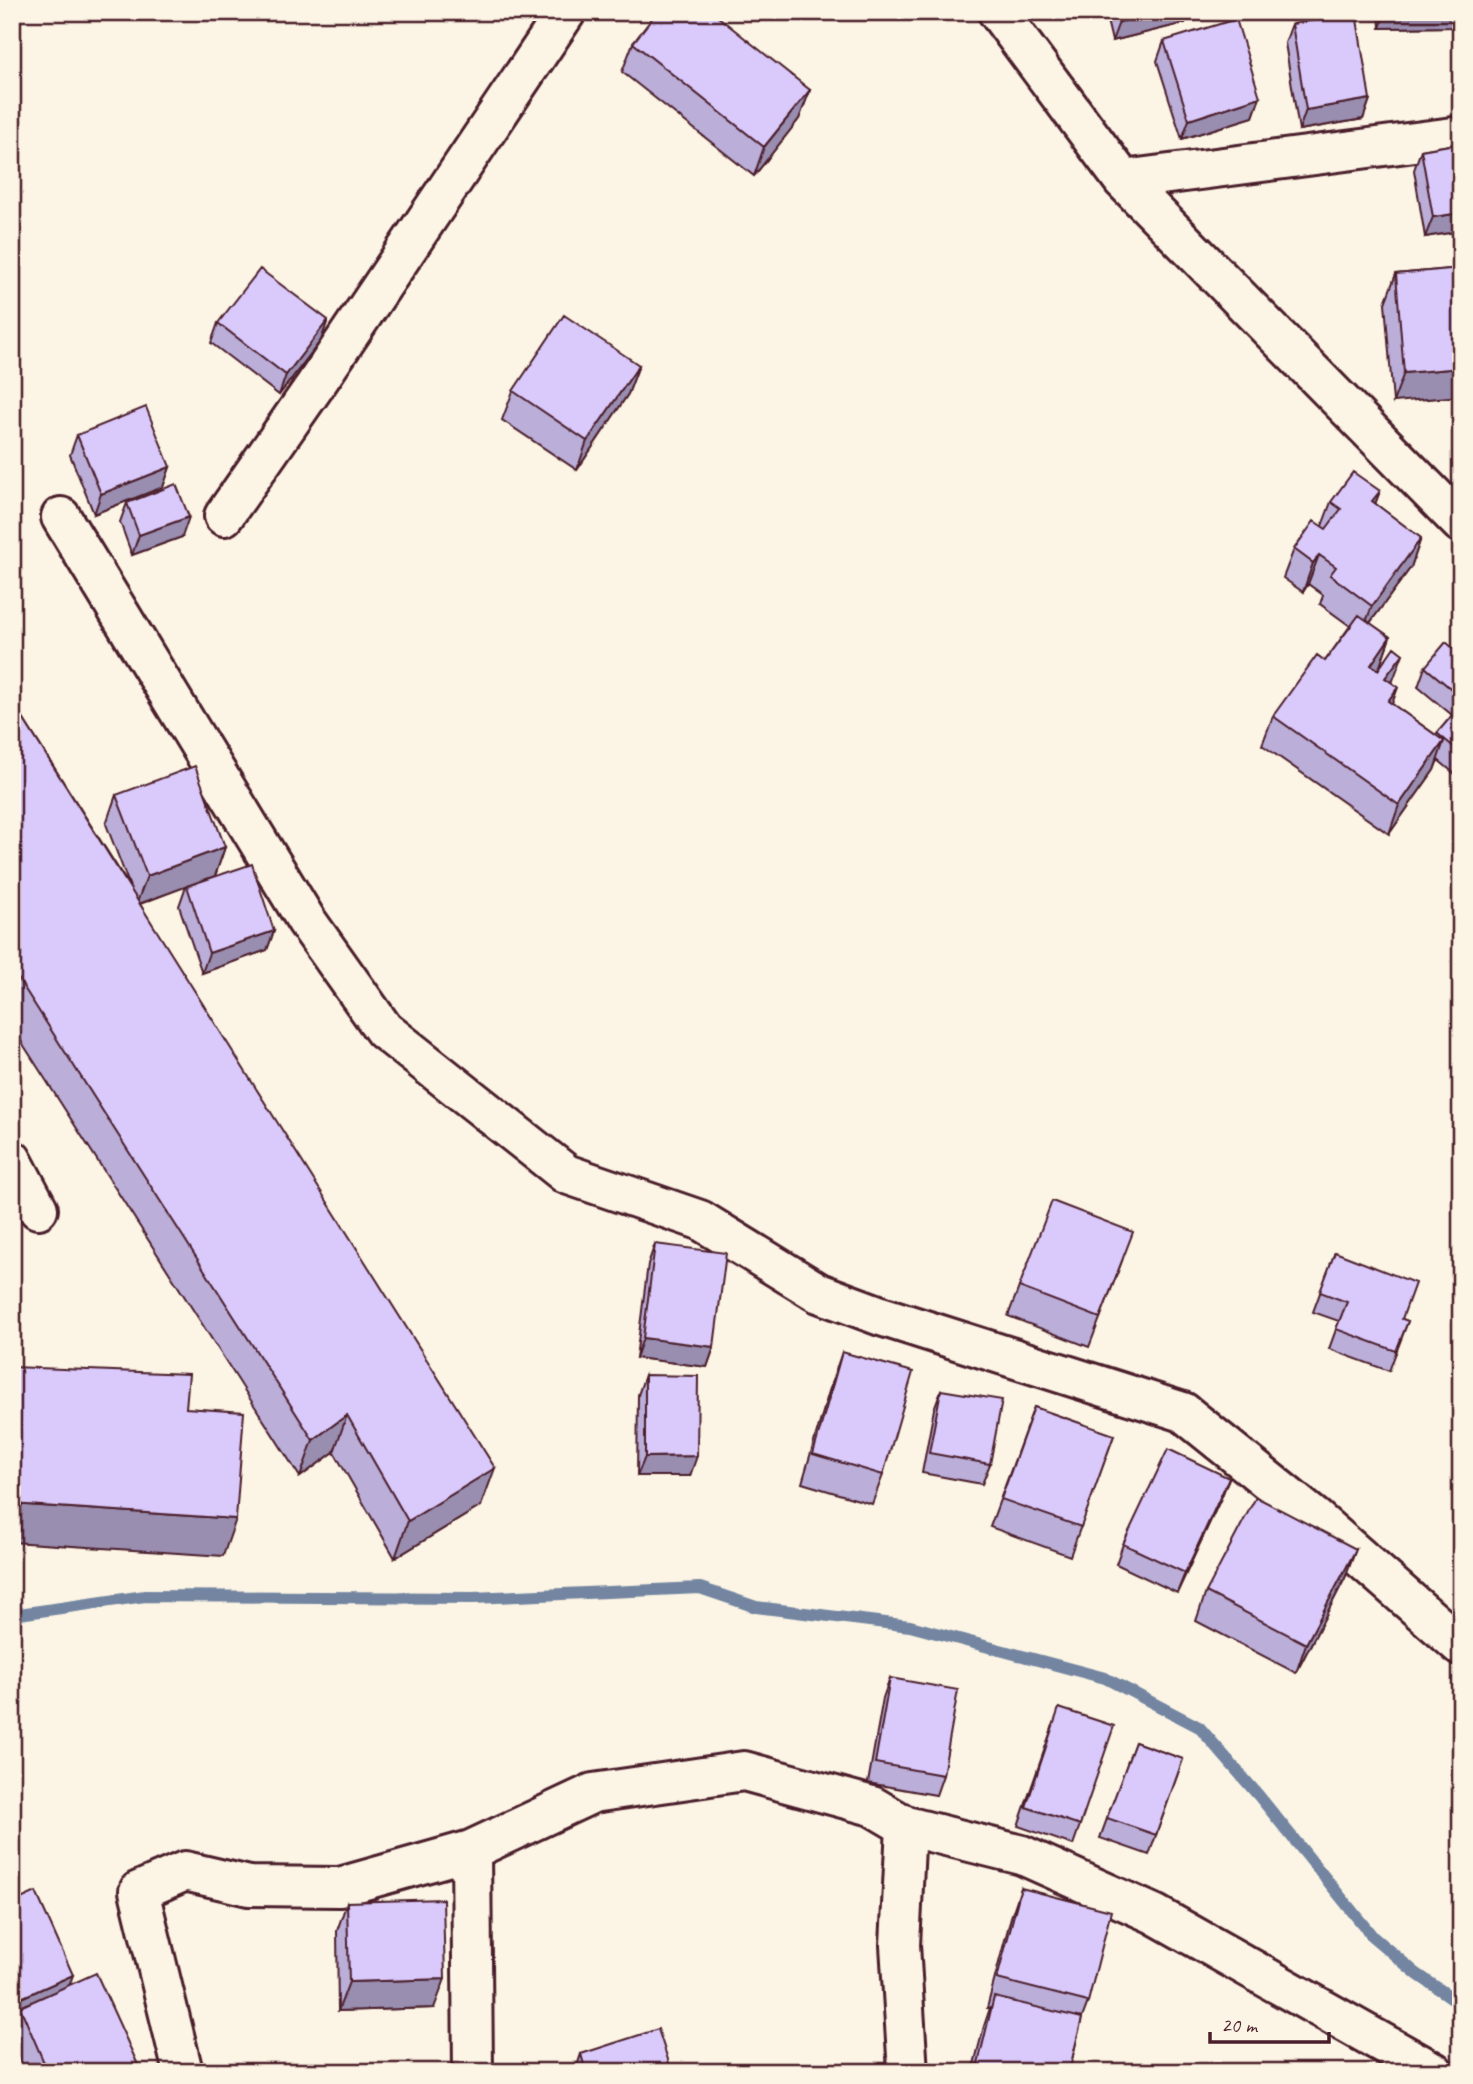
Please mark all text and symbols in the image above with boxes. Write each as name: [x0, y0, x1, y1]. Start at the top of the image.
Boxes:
scale bar: [1210, 2000, 1330, 2044]
text: 20 m: [1221, 2012, 1259, 2038]

